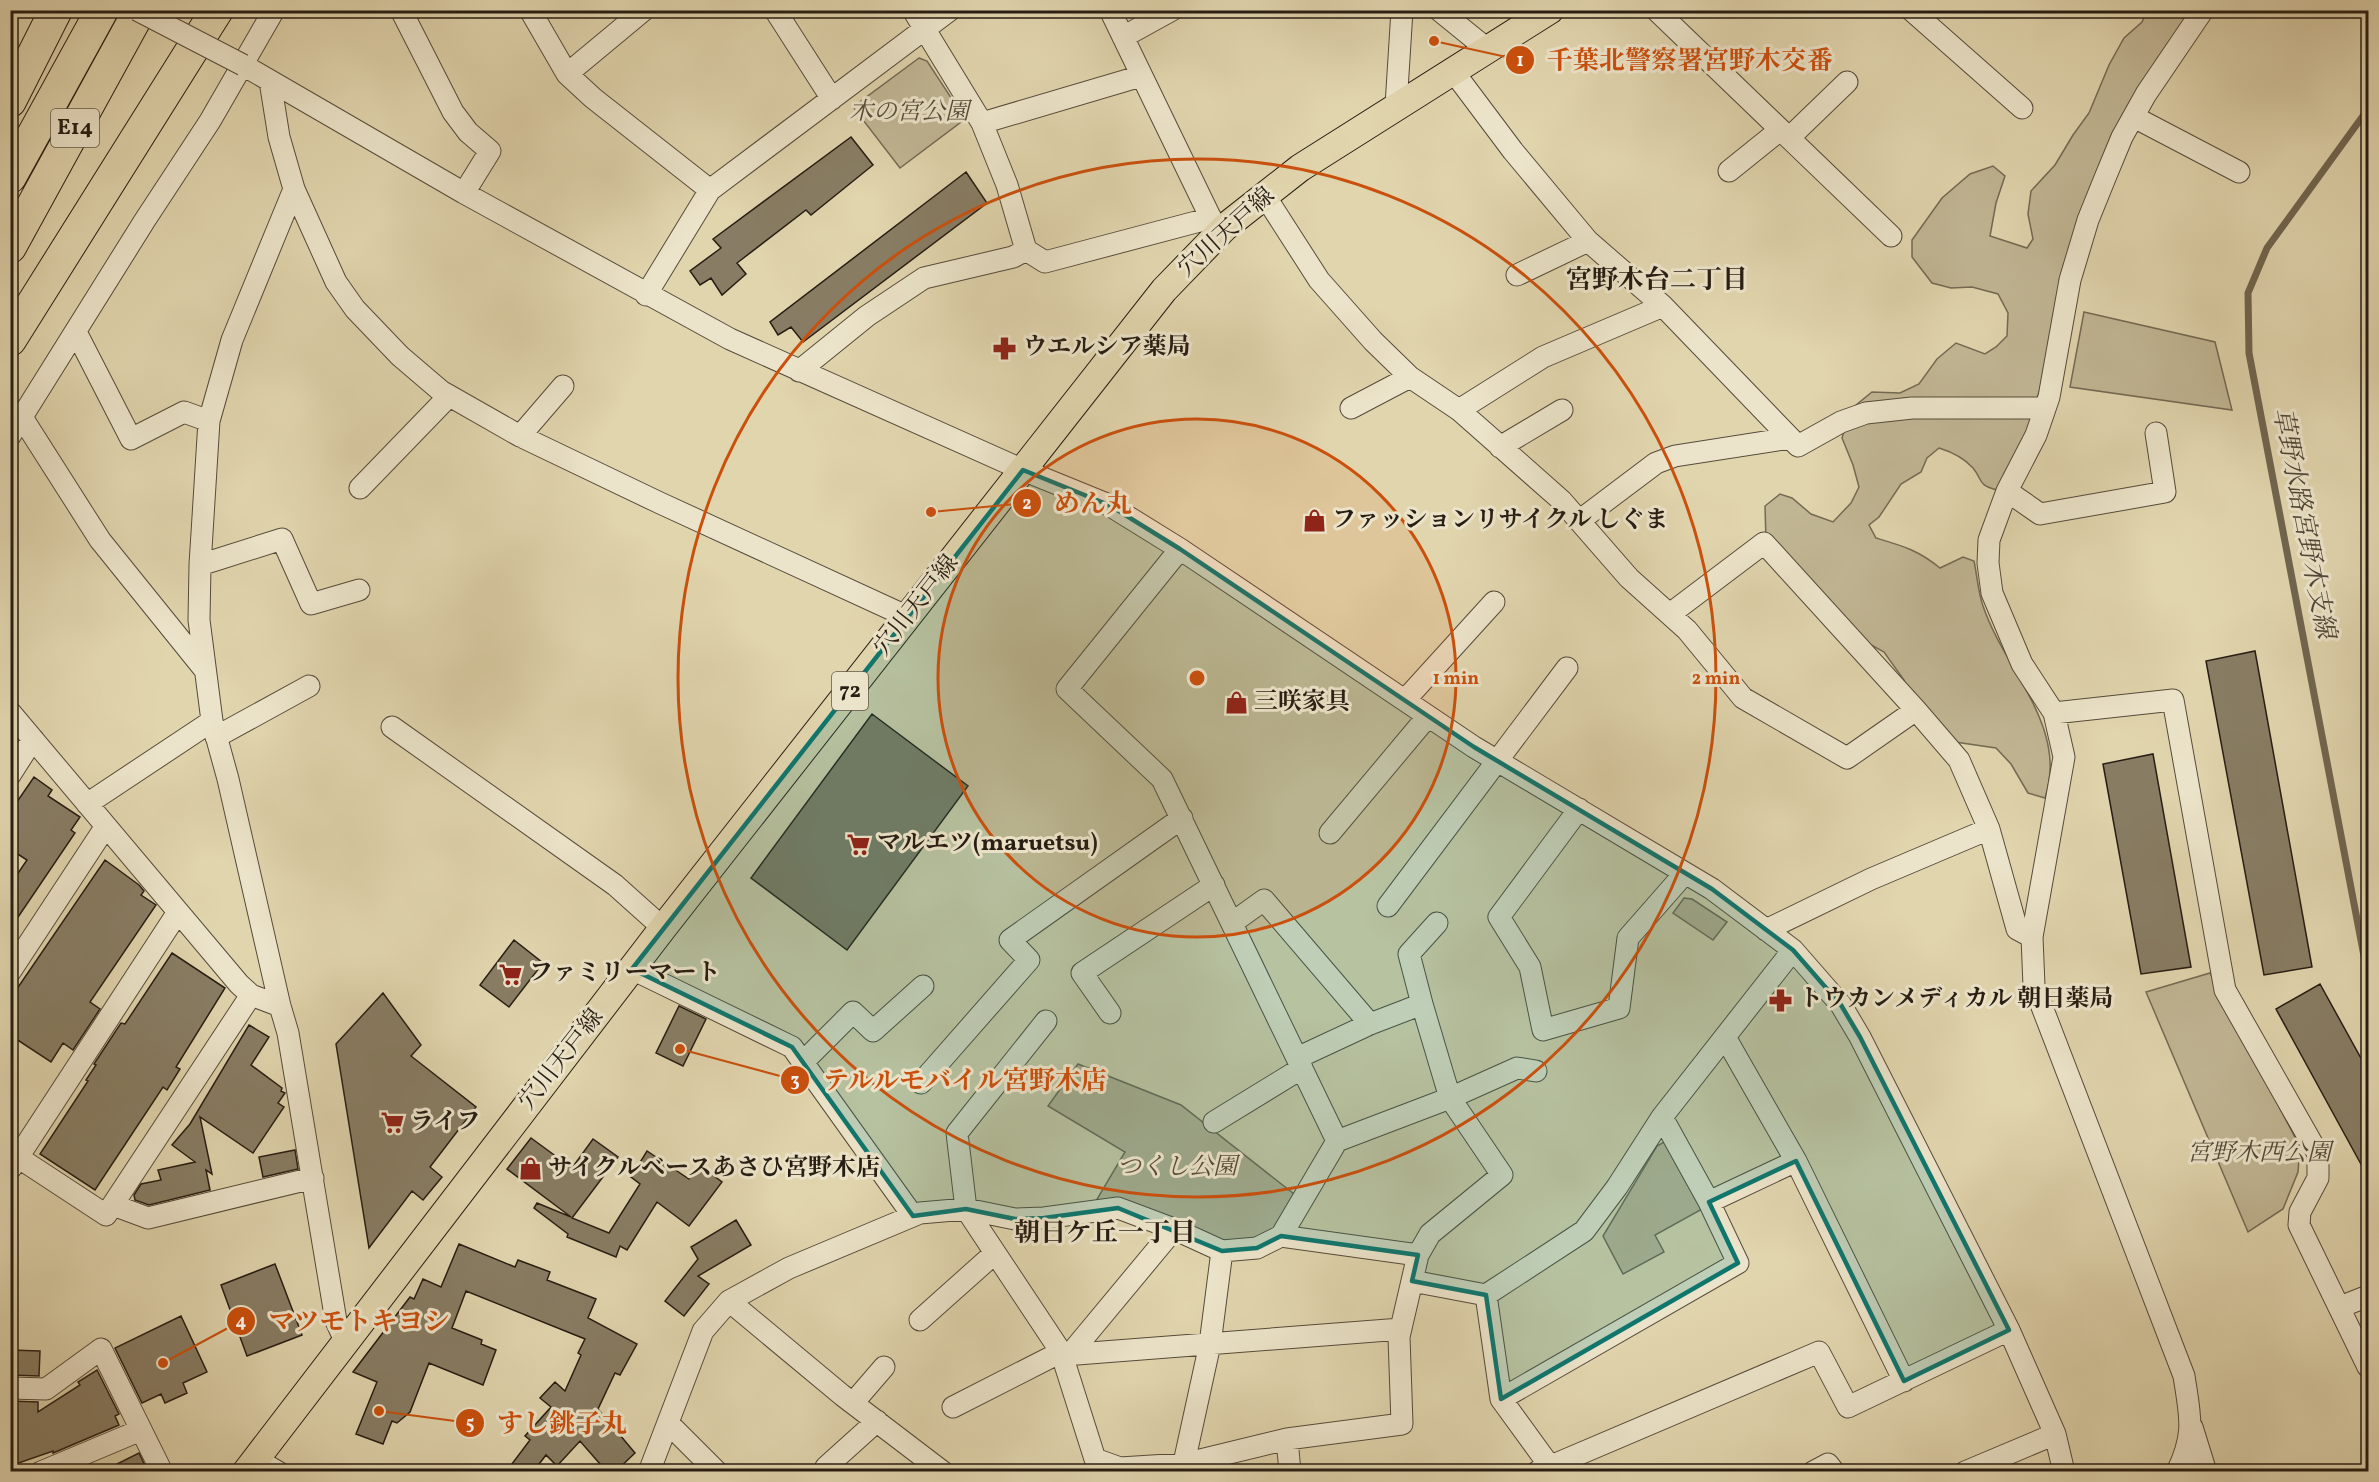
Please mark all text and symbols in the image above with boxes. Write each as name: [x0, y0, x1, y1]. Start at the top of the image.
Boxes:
callout: 千葉北警察署宮野木交番: [1505, 38, 1845, 82]
text: 千葉北警察署宮野木交番: [1547, 44, 1833, 80]
text: 1: [1516, 49, 1524, 74]
park label: 木の宮公園: [849, 96, 973, 130]
road number: E14: [51, 109, 99, 147]
street label: 穴川天戸線: [1171, 180, 1283, 286]
district label: 宮野木台二丁目: [1566, 263, 1748, 299]
place label: ウエルシア薬局: [1023, 331, 1190, 365]
pharmacy icon: ウエルシア薬局: [992, 335, 1018, 361]
water label: 草野水路宮野木支線: [2263, 405, 2344, 644]
callout: めん丸: [1012, 481, 1144, 525]
text: めん丸: [1054, 487, 1132, 523]
text: 2: [1022, 492, 1032, 517]
place label: ファッションリサイクル しぐま: [1332, 504, 1668, 538]
shop icon: ファッションリサイクル しぐま: [1301, 508, 1327, 534]
street label: 穴川天戸線: [867, 548, 967, 664]
text: 1 min: [1433, 667, 1479, 692]
text: 2 min: [1692, 667, 1740, 692]
centre of rings: [1187, 668, 1207, 688]
road number: 72: [832, 672, 868, 710]
place label: 三咲家具: [1254, 686, 1350, 720]
shop icon: 三咲家具: [1223, 690, 1249, 716]
place label: マルエツ(maruetsu): [877, 827, 1098, 861]
supermarket icon: マルエツ(maruetsu): [846, 831, 872, 857]
place label: ファミリーマート: [529, 957, 721, 991]
supermarket icon: ファミリーマート: [498, 961, 524, 987]
place label: トウカンメディカル 朝日薬局: [1799, 983, 2113, 1017]
pharmacy icon: トウカンメディカル 朝日薬局: [1768, 987, 1794, 1013]
street label: 穴川天戸線: [512, 1002, 612, 1118]
callout: テルルモバイル宮野木店: [780, 1058, 1120, 1102]
text: テルルモバイル宮野木店: [823, 1064, 1107, 1100]
text: 3: [790, 1069, 800, 1094]
place label: ライフ: [410, 1106, 481, 1140]
supermarket icon: ライフ: [379, 1110, 405, 1136]
park label: 宮野木西公園: [2187, 1137, 2335, 1171]
park label: つくし公園: [1117, 1151, 1241, 1185]
place label: サイクルベースあさひ宮野木店: [548, 1152, 880, 1186]
shop icon: サイクルベースあさひ宮野木店: [517, 1156, 543, 1182]
district label: 朝日ケ丘一丁目: [1014, 1216, 1196, 1252]
callout: マツモトキヨシ: [226, 1299, 462, 1343]
text: マツモトキヨシ: [268, 1305, 450, 1341]
text: 4: [236, 1310, 247, 1335]
callout: すし銚子丸: [455, 1401, 639, 1445]
text: すし銚子丸: [497, 1407, 627, 1443]
text: 5: [466, 1412, 474, 1437]

